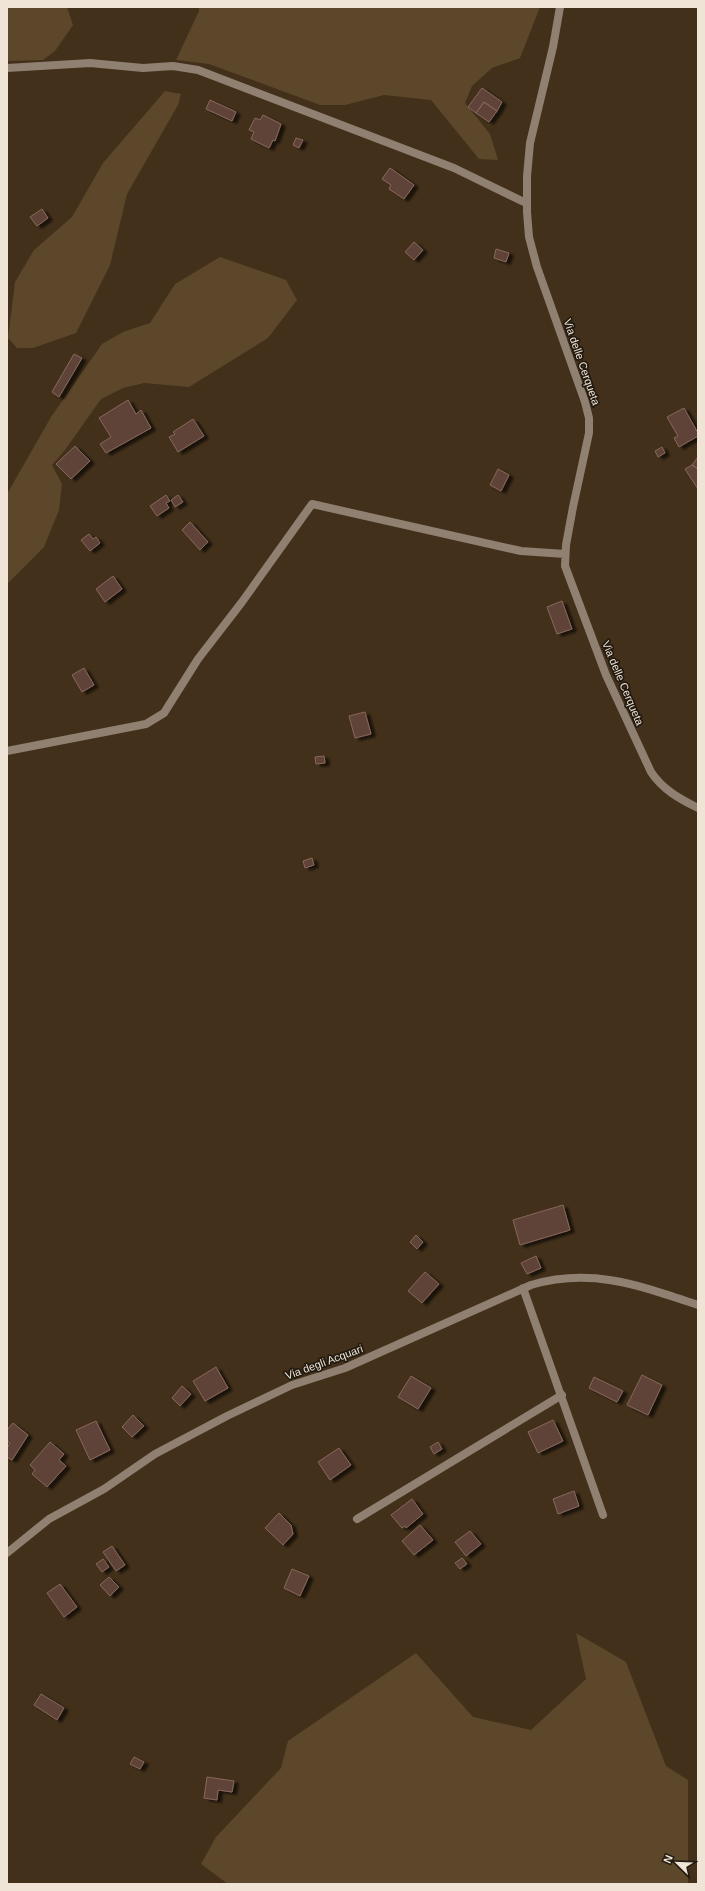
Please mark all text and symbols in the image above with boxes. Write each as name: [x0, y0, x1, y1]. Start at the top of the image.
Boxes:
street label: Via delle Cerqueta: [562, 317, 603, 407]
street label: Via delle Cerqueta: [600, 639, 647, 728]
street label: Via degli Acquari: [284, 1342, 364, 1382]
north arrow: [657, 1843, 697, 1883]
text: N: [661, 1853, 675, 1865]

